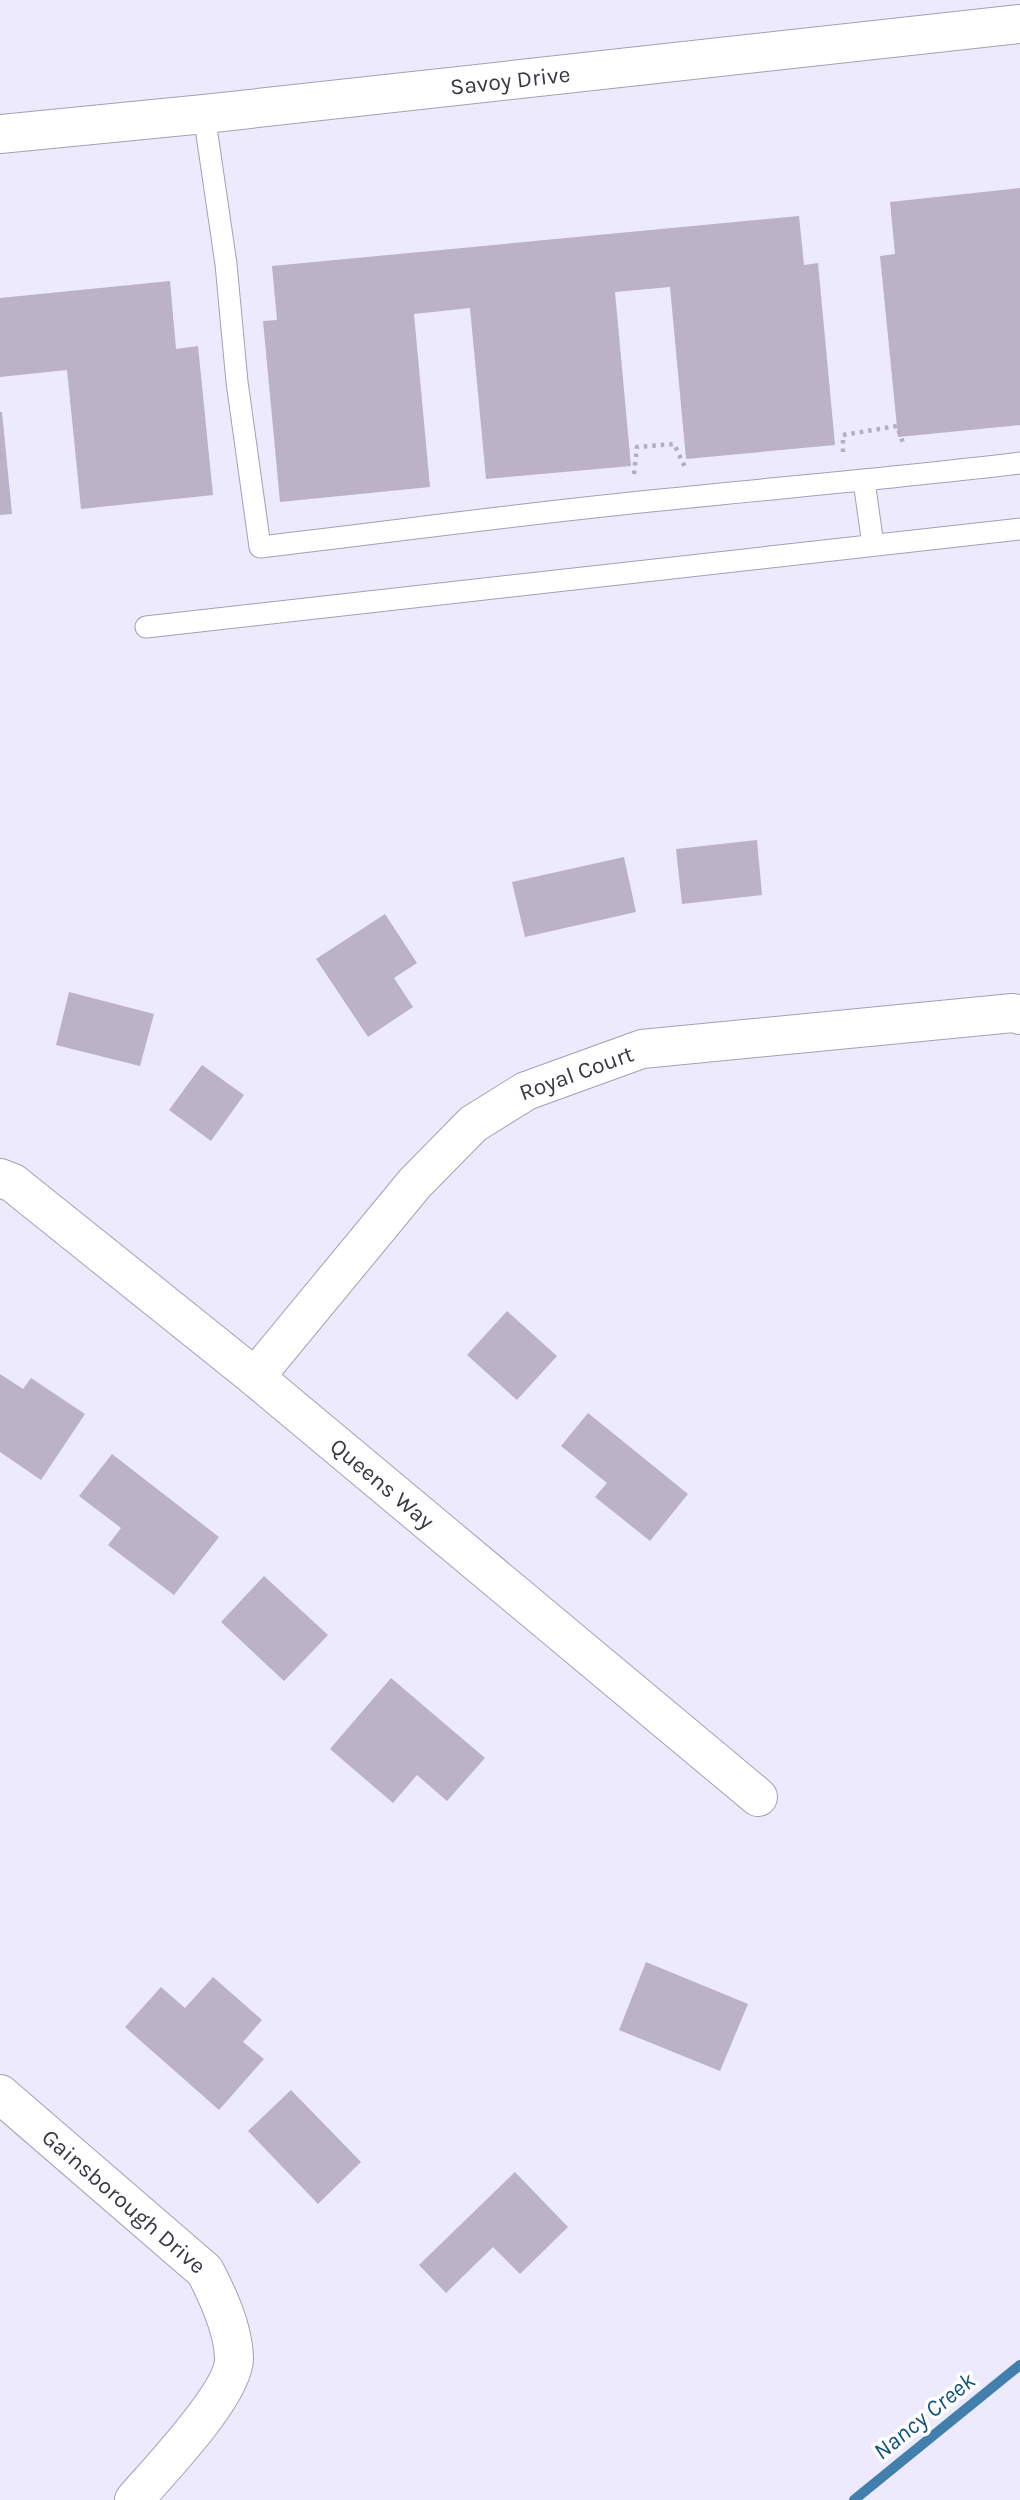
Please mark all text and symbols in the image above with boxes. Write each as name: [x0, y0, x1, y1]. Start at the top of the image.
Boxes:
street label: Savoy Drive: [449, 60, 572, 100]
street label: Royal Court: [515, 1040, 637, 1106]
street label: Queens Way: [325, 1432, 440, 1535]
street label: Gainsborough Drive: [37, 2123, 211, 2279]
water label: Nancy Creek: [868, 2366, 981, 2465]

